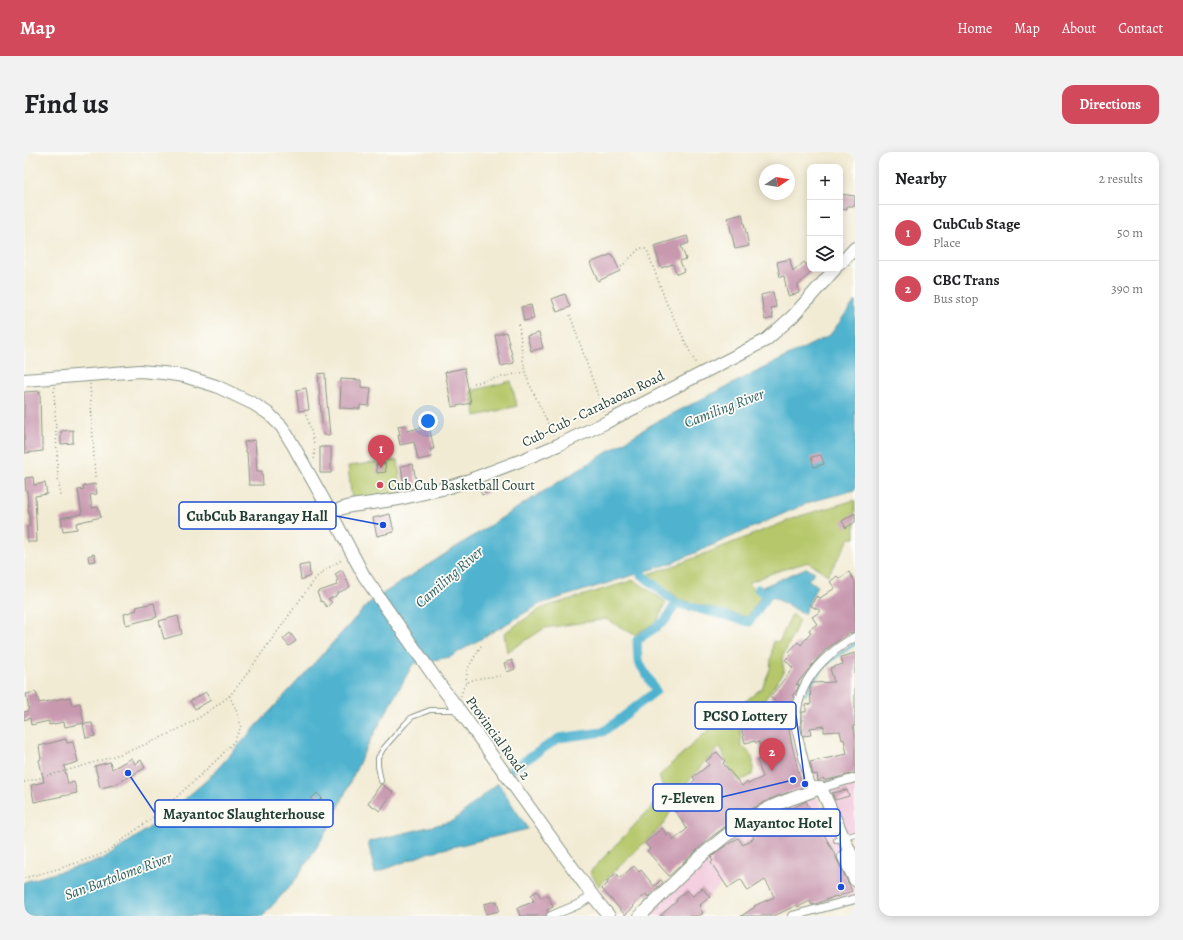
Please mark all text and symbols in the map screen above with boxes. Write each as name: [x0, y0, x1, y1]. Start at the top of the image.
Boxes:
text: Map: [20, 15, 55, 41]
text: Home: [957, 19, 992, 38]
text: Map: [1014, 19, 1040, 38]
text: About: [1062, 19, 1096, 38]
text: Contact: [1118, 19, 1163, 38]
text: Find us: [24, 85, 109, 123]
button: Directions: [1062, 85, 1159, 124]
north arrow: [759, 164, 795, 200]
map controls: [807, 164, 843, 272]
button: +: [807, 164, 843, 200]
text: Nearby: [895, 167, 946, 190]
text: 2 results: [1099, 170, 1143, 187]
button: −: [807, 200, 843, 236]
text: CubCub Stage: [933, 214, 1021, 234]
text: 1: [906, 224, 910, 241]
text: 50 m: [1117, 224, 1143, 241]
text: Place: [933, 234, 961, 251]
button: layers: [807, 236, 843, 272]
text: CBC Trans: [933, 270, 1000, 290]
text: 2: [905, 280, 911, 297]
text: 390 m: [1111, 280, 1143, 297]
text: Bus stop: [933, 290, 978, 307]
street label: Cub-Cub - Carabaoan Road: [519, 366, 668, 452]
water label: Camiling River: [681, 383, 768, 432]
your location: [418, 411, 438, 431]
pin: 1: [368, 435, 394, 468]
place label: Cub Cub Basketball Court: [388, 476, 535, 495]
marker: Cub Cub Basketball Court: [375, 480, 385, 490]
callout: CubCub Barangay Hall: [179, 502, 336, 529]
text: CubCub Barangay Hall: [186, 506, 328, 526]
water label: Camiling River: [411, 541, 488, 612]
street label: Provincial Road 2: [461, 693, 535, 784]
callout: PCSO Lottery: [695, 702, 796, 729]
text: PCSO Lottery: [703, 706, 788, 726]
pin: 2: [759, 738, 785, 771]
callout: 7-Eleven: [653, 784, 722, 811]
text: 7-Eleven: [661, 788, 715, 808]
callout: Mayantoc Slaughterhouse: [155, 800, 333, 827]
text: Mayantoc Slaughterhouse: [163, 804, 325, 824]
callout: Mayantoc Hotel: [726, 809, 840, 836]
text: Mayantoc Hotel: [734, 813, 832, 833]
water label: San Bartolome River: [61, 847, 175, 905]

